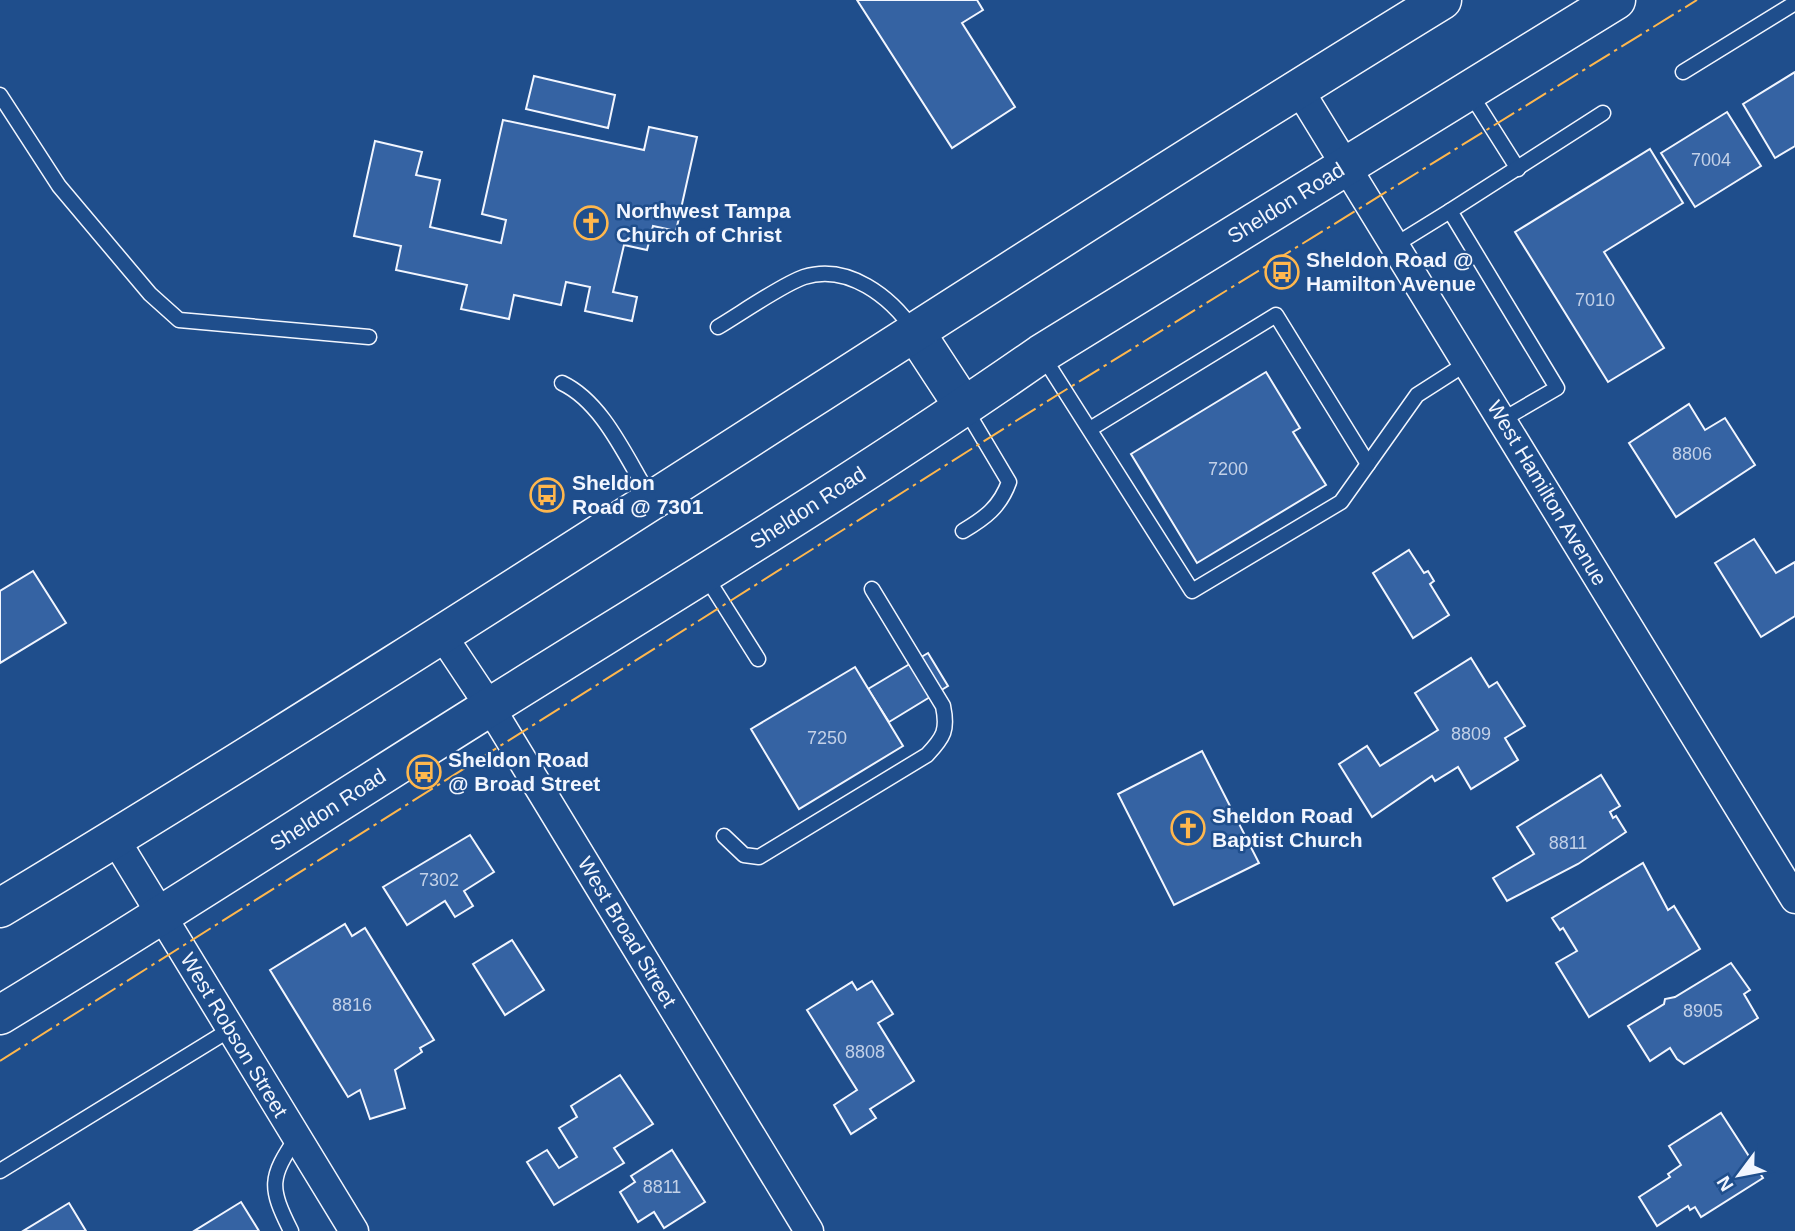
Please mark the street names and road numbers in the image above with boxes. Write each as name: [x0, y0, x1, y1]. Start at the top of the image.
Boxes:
street label: Sheldon Road: [1223, 158, 1348, 248]
street label: West Hamilton Avenue: [1483, 396, 1612, 589]
street label: Sheldon Road: [746, 462, 870, 553]
street label: Sheldon Road: [266, 764, 390, 855]
street label: West Broad Street: [573, 852, 681, 1011]
street label: West Robson Street: [176, 948, 293, 1121]

